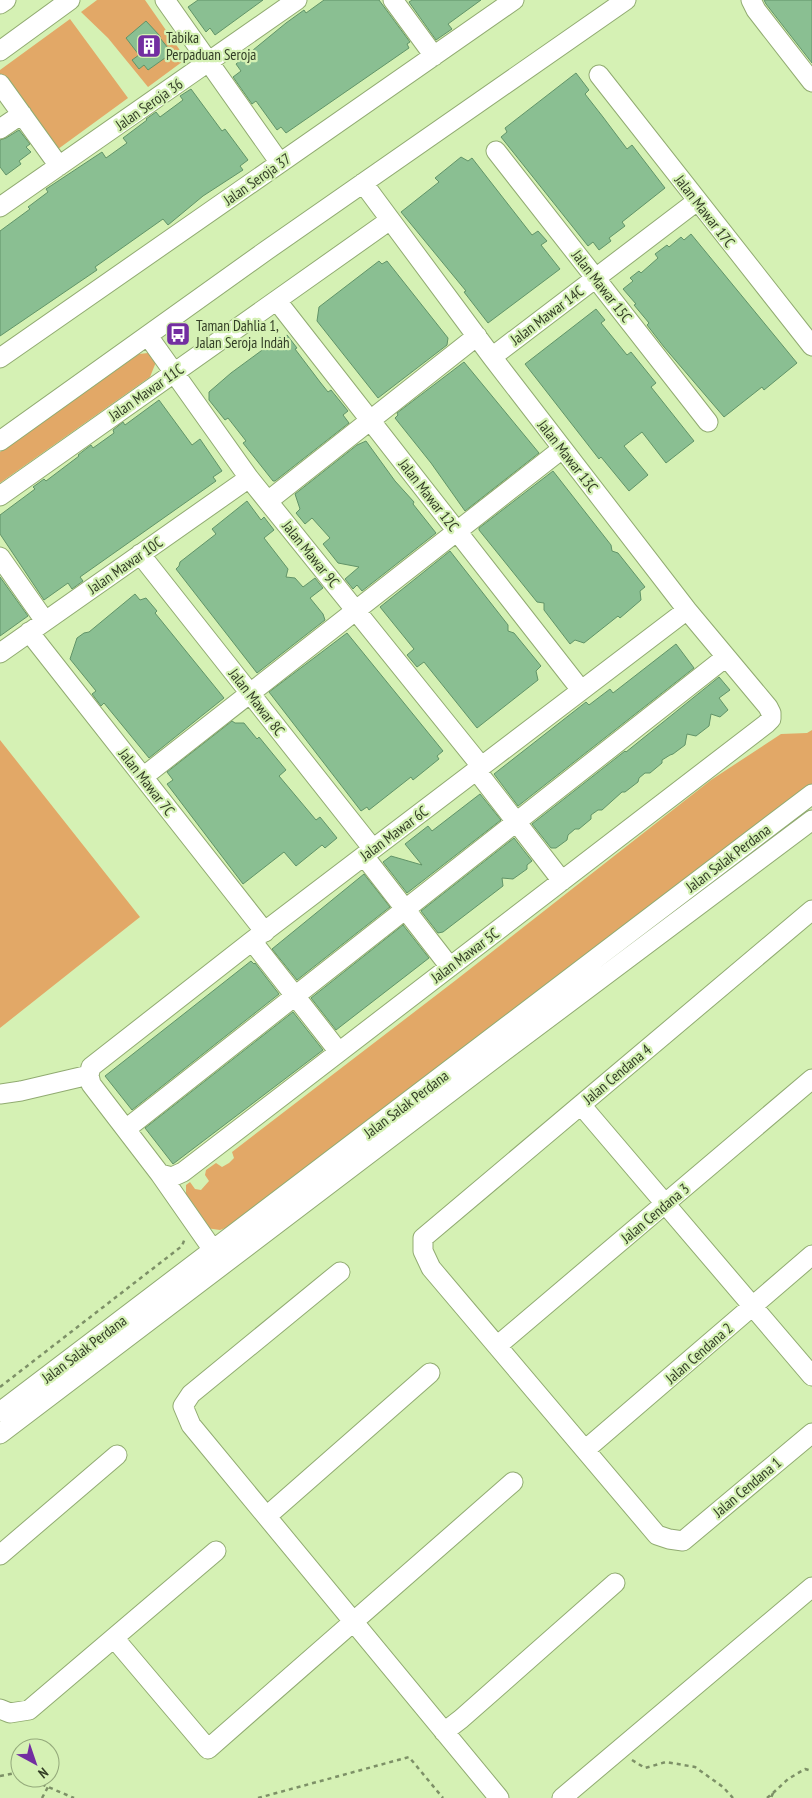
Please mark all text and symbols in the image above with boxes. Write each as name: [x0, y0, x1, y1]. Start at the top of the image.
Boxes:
place label: Tabika Perpaduan Seroja: [166, 28, 256, 64]
building icon: Tabika Perpaduan Seroja: [136, 33, 162, 59]
street label: Jalan Seroja 36: [111, 74, 187, 135]
street label: Jalan Seroja 37: [219, 149, 294, 210]
street label: Jalan Mawar 17C: [670, 170, 739, 251]
street label: Jalan Mawar 15C: [567, 245, 636, 326]
street label: Jalan Mawar 14C: [506, 281, 588, 349]
place label: Taman Dahlia 1, Jalan Seroja Indah: [195, 316, 290, 352]
bus stop icon: Taman Dahlia 1, Jalan Seroja Indah: [165, 321, 191, 347]
street label: Jalan Mawar 11C: [104, 359, 187, 425]
street label: Jalan Mawar 13C: [533, 415, 602, 496]
street label: Jalan Mawar 12C: [394, 454, 463, 535]
street label: Jalan Mawar 9C: [278, 516, 344, 591]
street label: Jalan Mawar 10C: [83, 532, 166, 598]
street label: Jalan Mawar 8C: [224, 664, 289, 740]
street label: Jalan Mawar 7C: [114, 744, 179, 819]
street label: Jalan Mawar 6C: [355, 801, 432, 865]
street label: Jalan Salak Perdana: [681, 820, 774, 897]
street label: Jalan Mawar 5C: [426, 923, 503, 987]
street label: Jalan Cendana 4: [578, 1040, 655, 1109]
street label: Jalan Salak Perdana: [359, 1066, 452, 1143]
street label: Jalan Cendana 3: [616, 1179, 693, 1248]
street label: Jalan Salak Perdana: [37, 1311, 130, 1388]
street label: Jalan Cendana 2: [661, 1319, 737, 1388]
street label: Jalan Cendana 1: [708, 1453, 785, 1522]
north arrow: [10, 1738, 60, 1788]
text: N: [35, 1764, 52, 1782]

